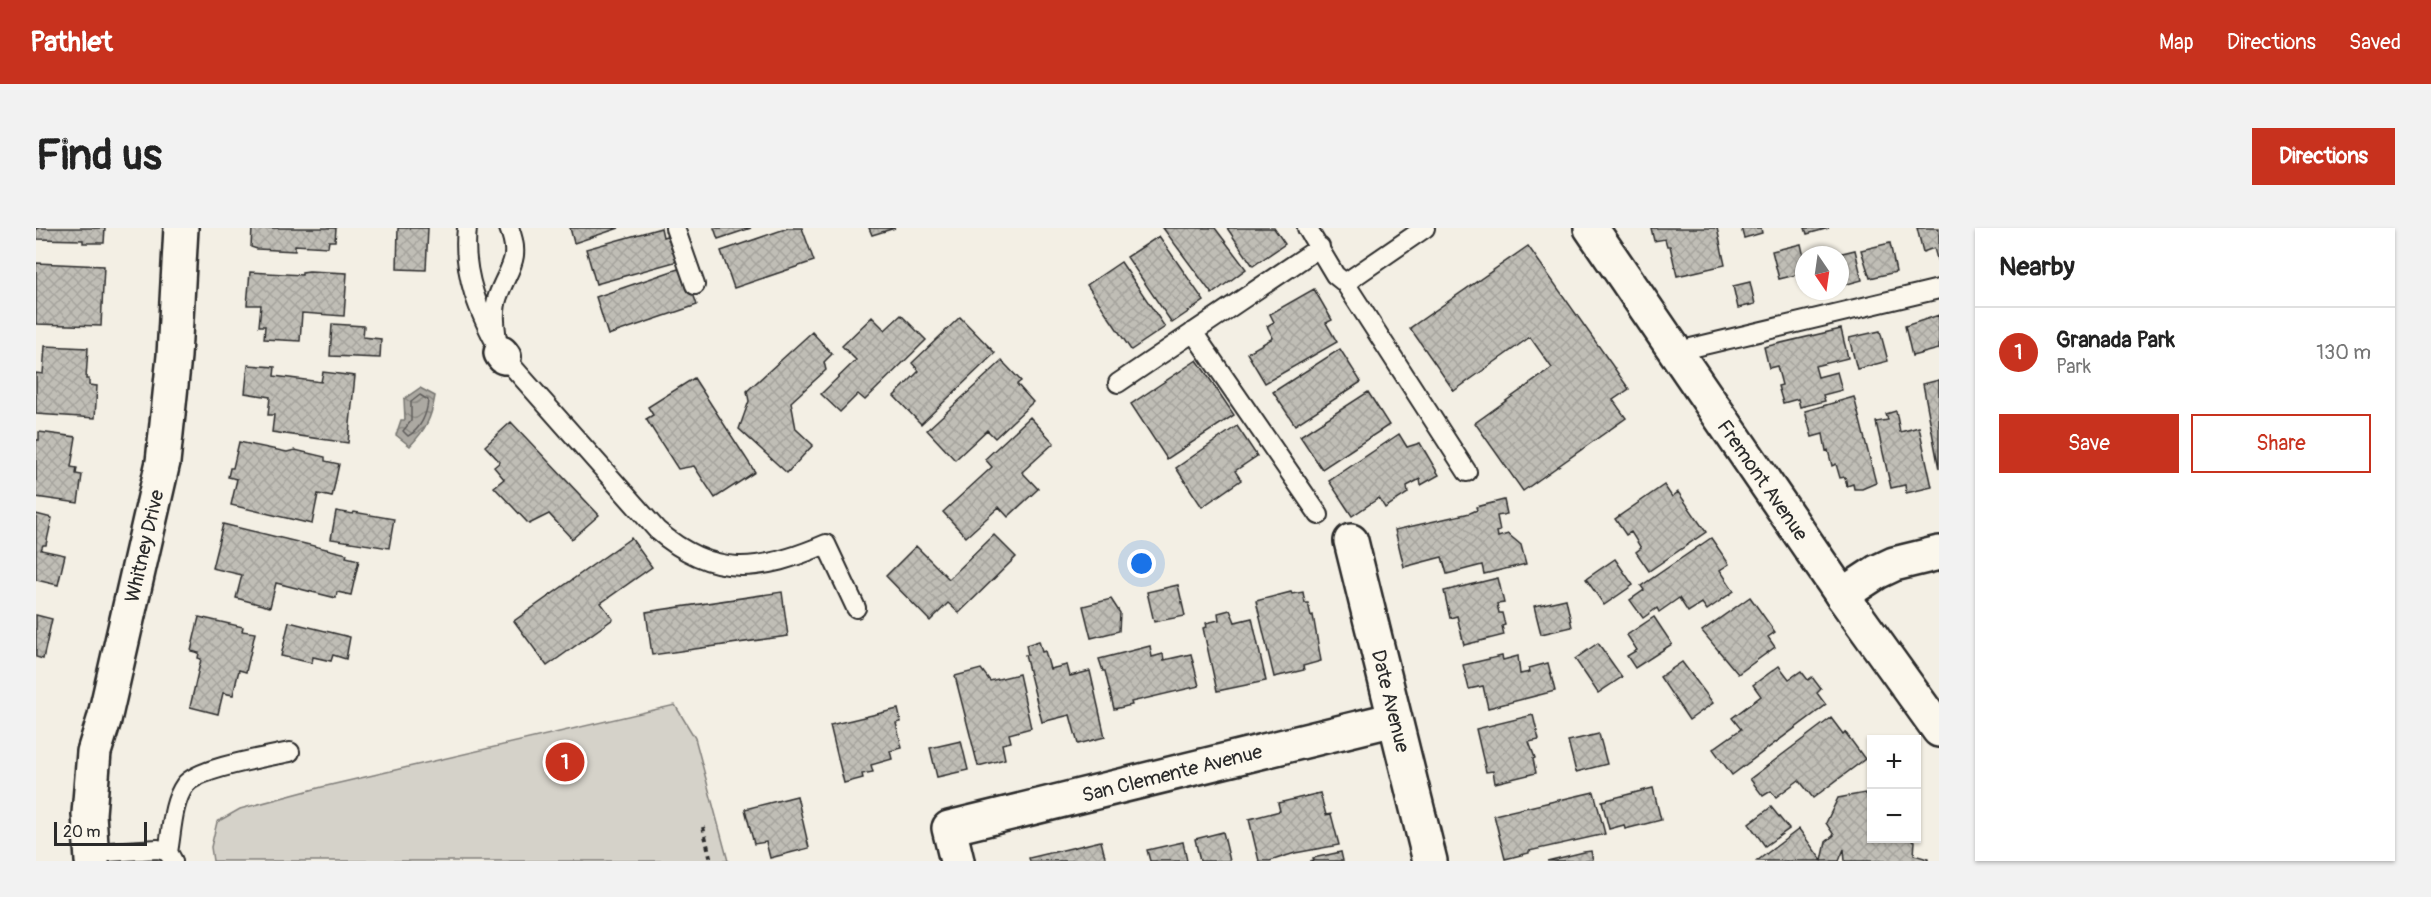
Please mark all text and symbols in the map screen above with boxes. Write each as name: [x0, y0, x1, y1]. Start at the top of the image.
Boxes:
text: Pathlet: [30, 25, 113, 60]
text: Map: [2159, 29, 2194, 56]
text: Directions: [2227, 29, 2316, 56]
text: Saved: [2349, 29, 2401, 56]
button: Directions: [2252, 128, 2395, 185]
text: Find us: [36, 130, 162, 182]
north arrow: [1795, 246, 1849, 300]
text: Nearby: [1999, 251, 2075, 283]
text: Granada Park: [2056, 326, 2175, 354]
text: 1: [2015, 340, 2022, 365]
text: 130 m: [2316, 340, 2371, 365]
text: Park: [2056, 354, 2091, 379]
button: Save: [1999, 414, 2179, 473]
button: Share: [2191, 414, 2371, 473]
street label: Fremont Avenue: [1712, 415, 1814, 546]
street label: Whitney Drive: [119, 487, 170, 605]
your location: [1127, 549, 1156, 578]
street label: Date Avenue: [1366, 647, 1415, 755]
map controls: [1867, 735, 1921, 843]
button: +: [1867, 735, 1921, 789]
street label: San Clemente Avenue: [1079, 739, 1265, 808]
pin: 1: [546, 740, 584, 784]
button: −: [1867, 789, 1921, 843]
scale bar: [54, 819, 147, 846]
text: 20 m: [63, 822, 101, 842]

